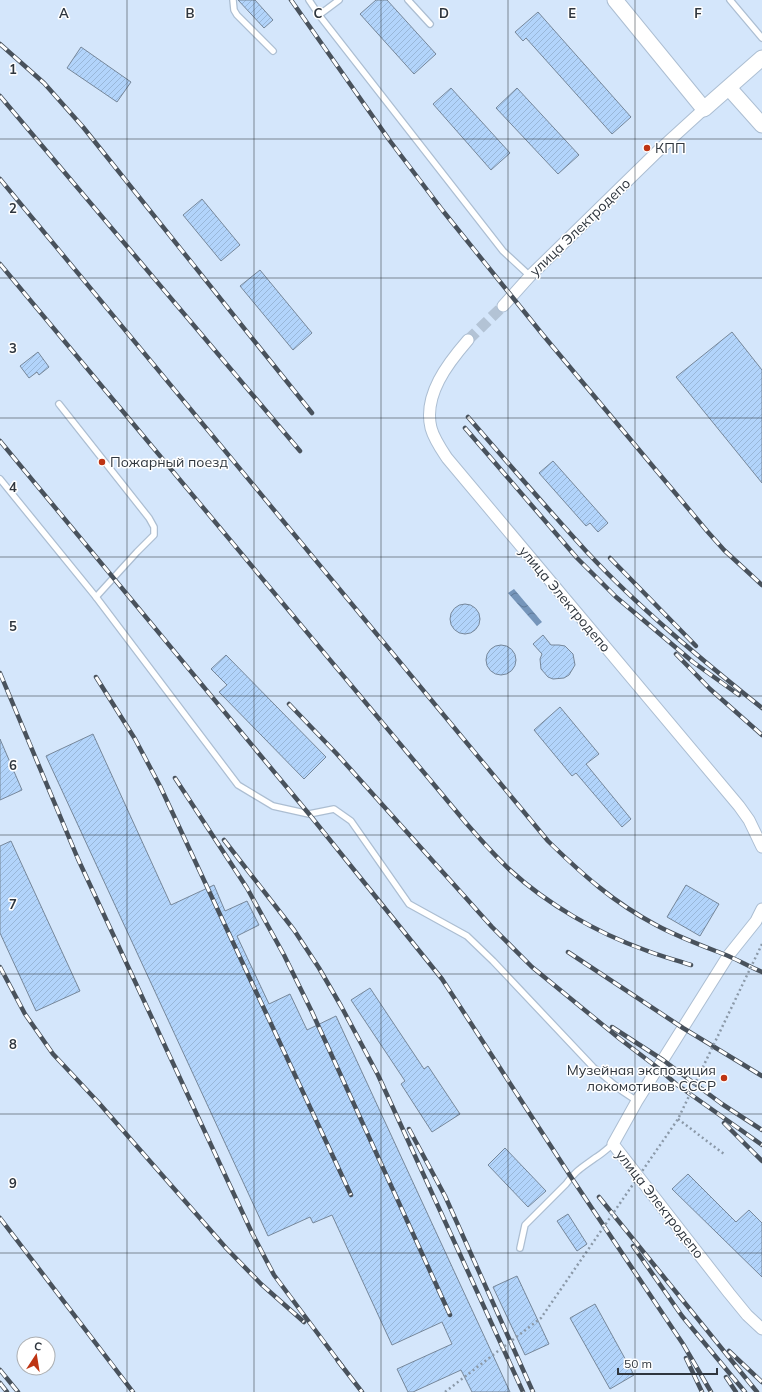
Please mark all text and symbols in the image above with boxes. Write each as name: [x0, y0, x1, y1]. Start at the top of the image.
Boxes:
text: A: [59, 5, 69, 21]
text: B: [186, 5, 195, 21]
text: C: [314, 5, 323, 21]
text: D: [439, 5, 449, 21]
text: E: [568, 5, 576, 21]
text: F: [694, 5, 702, 21]
text: 1: [9, 61, 17, 77]
place label: КПП: [655, 139, 686, 157]
marker: КПП: [642, 143, 652, 153]
street label: улица Электродепо: [526, 174, 634, 280]
text: 2: [9, 200, 17, 216]
text: 3: [9, 340, 17, 356]
place label: Пожарный поезд: [110, 453, 228, 471]
marker: Пожарный поезд: [97, 457, 107, 467]
text: 4: [9, 479, 17, 495]
street label: улица Электродепо: [515, 542, 615, 656]
text: 5: [9, 618, 17, 634]
text: 6: [9, 757, 17, 773]
text: 7: [9, 896, 17, 912]
text: 8: [9, 1036, 17, 1052]
place label: Музейная экспозиция локомотивов СССР: [567, 1061, 716, 1095]
marker: Музейная экспозиция локомотивов СССР: [719, 1073, 729, 1083]
street label: улица Электродепо: [612, 1146, 708, 1262]
text: 9: [9, 1175, 17, 1191]
north arrow: [16, 1336, 56, 1376]
text: С: [33, 1339, 44, 1354]
scale bar: [618, 1350, 717, 1376]
text: 50 m: [624, 1356, 652, 1371]

